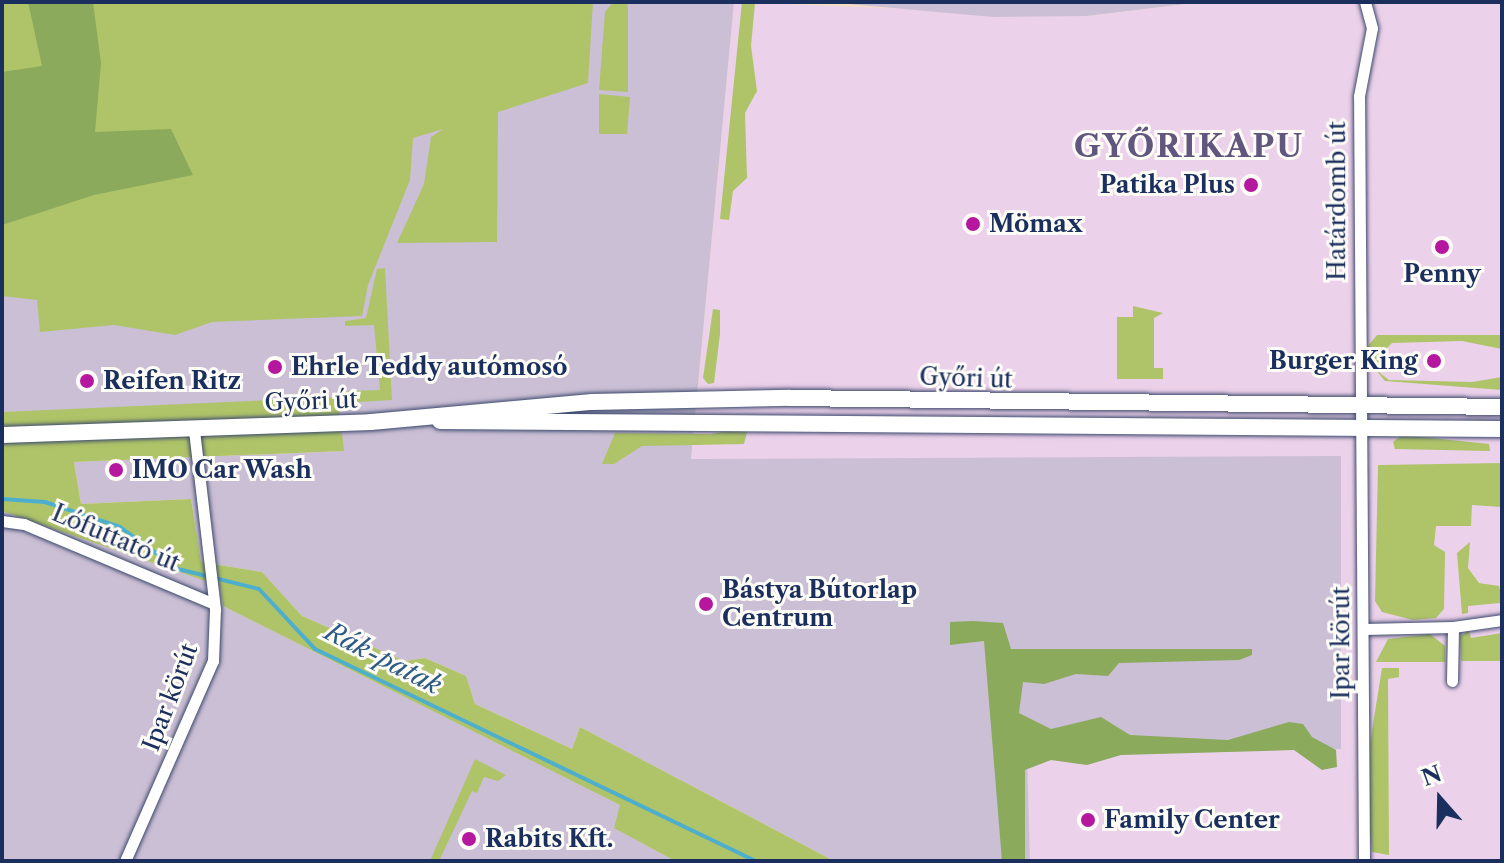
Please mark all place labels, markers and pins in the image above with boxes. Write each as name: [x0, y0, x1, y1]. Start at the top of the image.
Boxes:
place label: Patika Plus: [1100, 171, 1235, 199]
marker: Patika Plus: [1242, 176, 1260, 194]
place label: Mömax: [989, 210, 1083, 238]
marker: Mömax: [964, 215, 982, 233]
marker: Penny: [1433, 238, 1451, 256]
place label: Penny: [1403, 260, 1481, 288]
place label: Burger King: [1269, 347, 1418, 375]
marker: Burger King: [1425, 352, 1443, 370]
place label: Ehrle Teddy autómosó: [291, 353, 569, 381]
marker: Ehrle Teddy autómosó: [266, 358, 284, 376]
place label: Reifen Ritz: [103, 367, 241, 395]
marker: Reifen Ritz: [78, 372, 96, 390]
place label: IMO Car Wash: [132, 456, 313, 484]
marker: IMO Car Wash: [107, 461, 125, 479]
place label: Bástya Bútorlap Centrum: [722, 576, 917, 632]
marker: Bástya Bútorlap Centrum: [697, 595, 715, 613]
place label: Family Center: [1104, 806, 1280, 834]
marker: Family Center: [1079, 811, 1097, 829]
place label: Rabits Kft.: [485, 825, 613, 853]
marker: Rabits Kft.: [460, 830, 478, 848]

